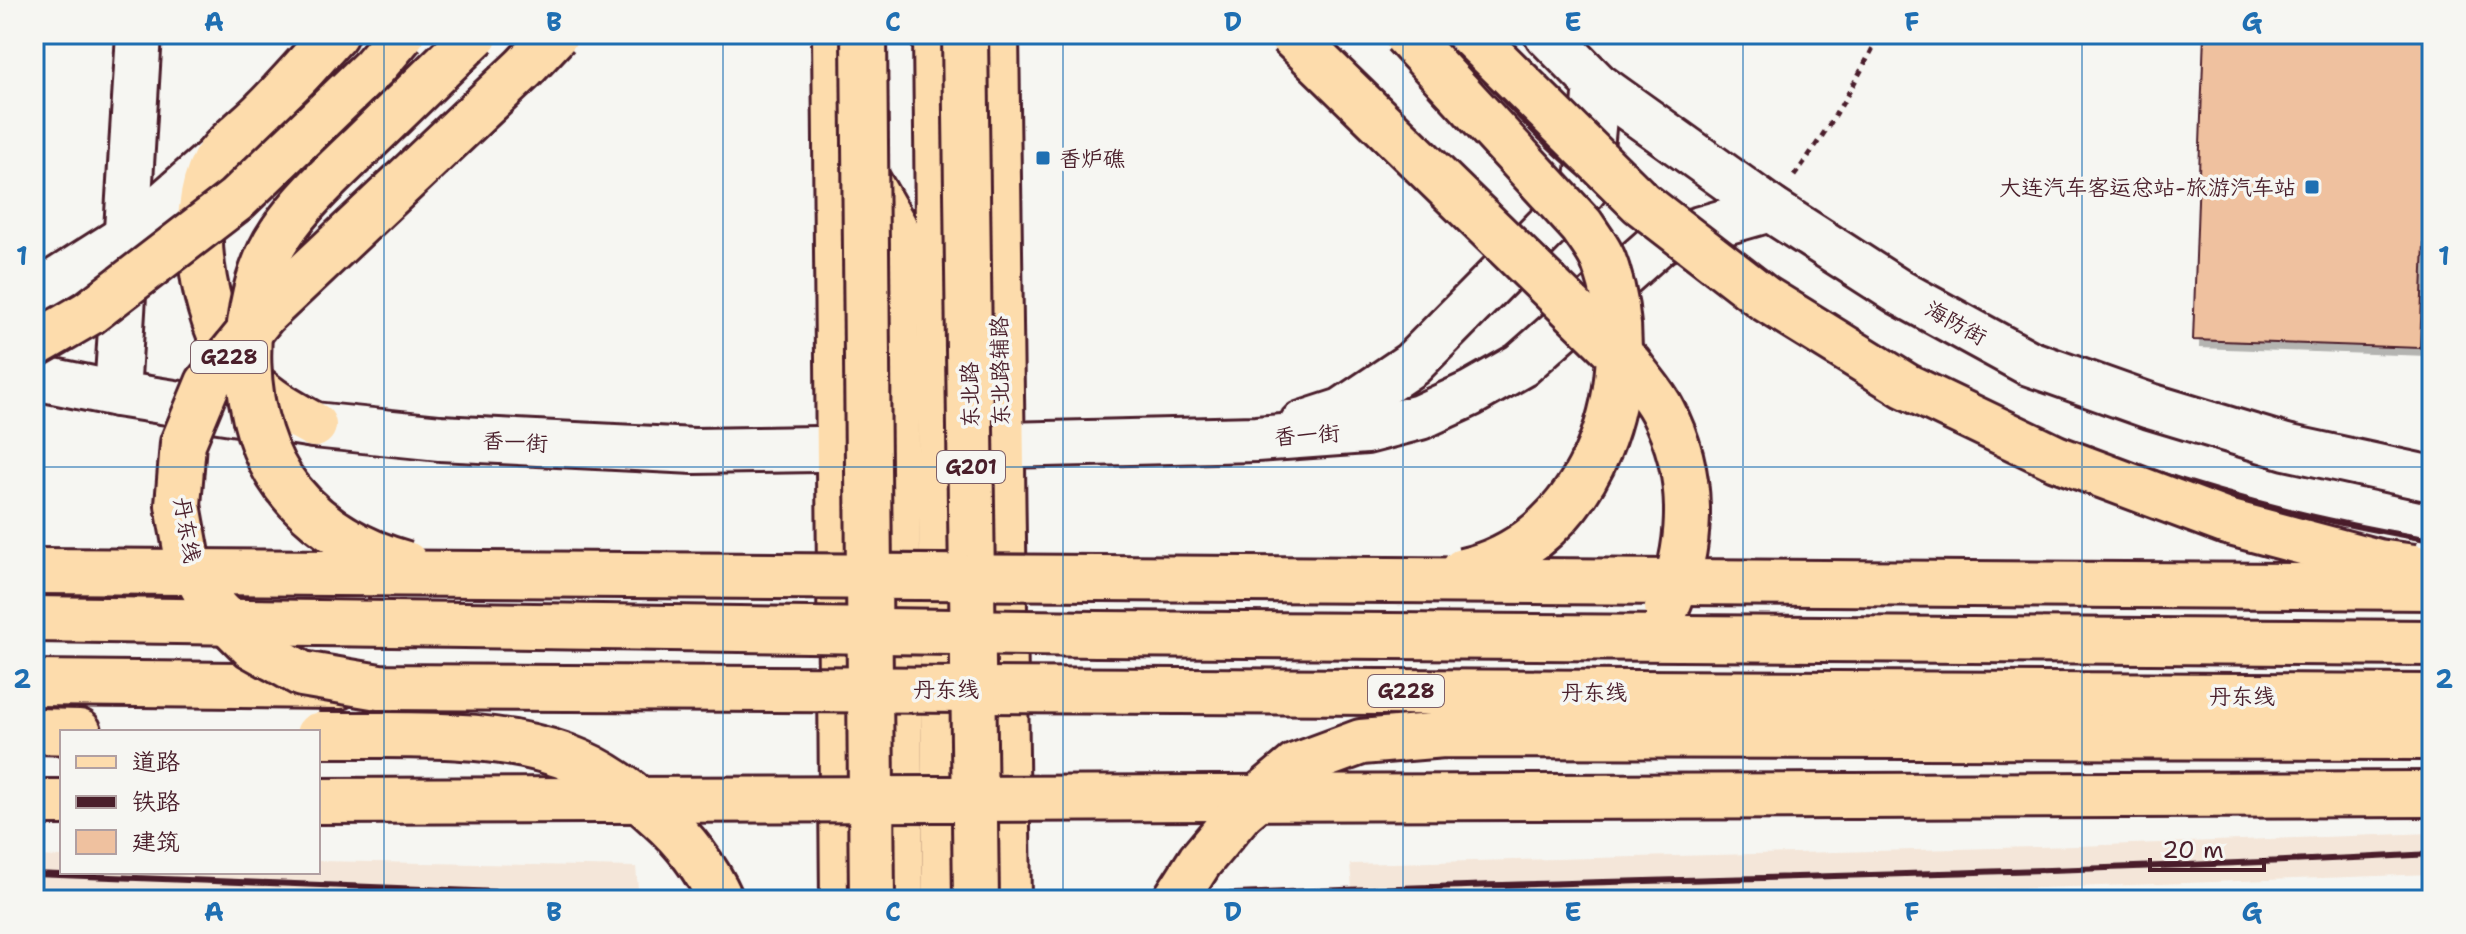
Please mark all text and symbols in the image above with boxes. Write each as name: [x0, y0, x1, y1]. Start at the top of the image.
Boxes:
text: A: [204, 4, 224, 39]
text: B: [546, 4, 562, 39]
text: C: [885, 4, 901, 39]
text: D: [1224, 4, 1242, 39]
text: E: [1564, 4, 1582, 39]
text: F: [1904, 4, 1920, 39]
text: G: [2242, 4, 2263, 39]
place label: 香炉礁: [1059, 144, 1125, 173]
marker: 香炉礁: [1034, 149, 1052, 167]
place label: 大连汽车客运总站-旅游汽车站: [1999, 173, 2296, 202]
marker: 大连汽车客运总站-旅游汽车站: [2303, 178, 2321, 196]
text: 1: [16, 238, 28, 273]
text: 1: [2438, 238, 2450, 273]
street label: 海防街: [1920, 294, 1992, 352]
street label: 东北路辅路: [985, 316, 1015, 426]
road number: G228: [191, 341, 267, 373]
street label: 东北路: [955, 362, 985, 428]
street label: 香一街: [1273, 418, 1341, 452]
street label: 香一街: [481, 426, 549, 458]
road number: G201: [937, 451, 1005, 483]
street label: 丹东线: [167, 495, 207, 565]
text: 2: [13, 661, 31, 696]
text: 2: [2435, 661, 2453, 696]
street label: 丹东线: [913, 675, 979, 704]
road number: G228: [1368, 675, 1444, 707]
street label: 丹东线: [1561, 678, 1627, 707]
street label: 丹东线: [2209, 682, 2275, 711]
legend: [60, 730, 320, 874]
text: 道路: [132, 746, 180, 778]
text: 铁路: [132, 786, 180, 818]
scale bar: [2150, 822, 2264, 872]
text: 建筑: [132, 826, 180, 858]
text: 20 m: [2162, 834, 2224, 866]
text: A: [204, 894, 224, 929]
text: B: [546, 894, 562, 929]
text: C: [885, 894, 901, 929]
text: D: [1224, 894, 1242, 929]
text: E: [1564, 894, 1582, 929]
text: F: [1904, 894, 1920, 929]
text: G: [2242, 894, 2263, 929]

